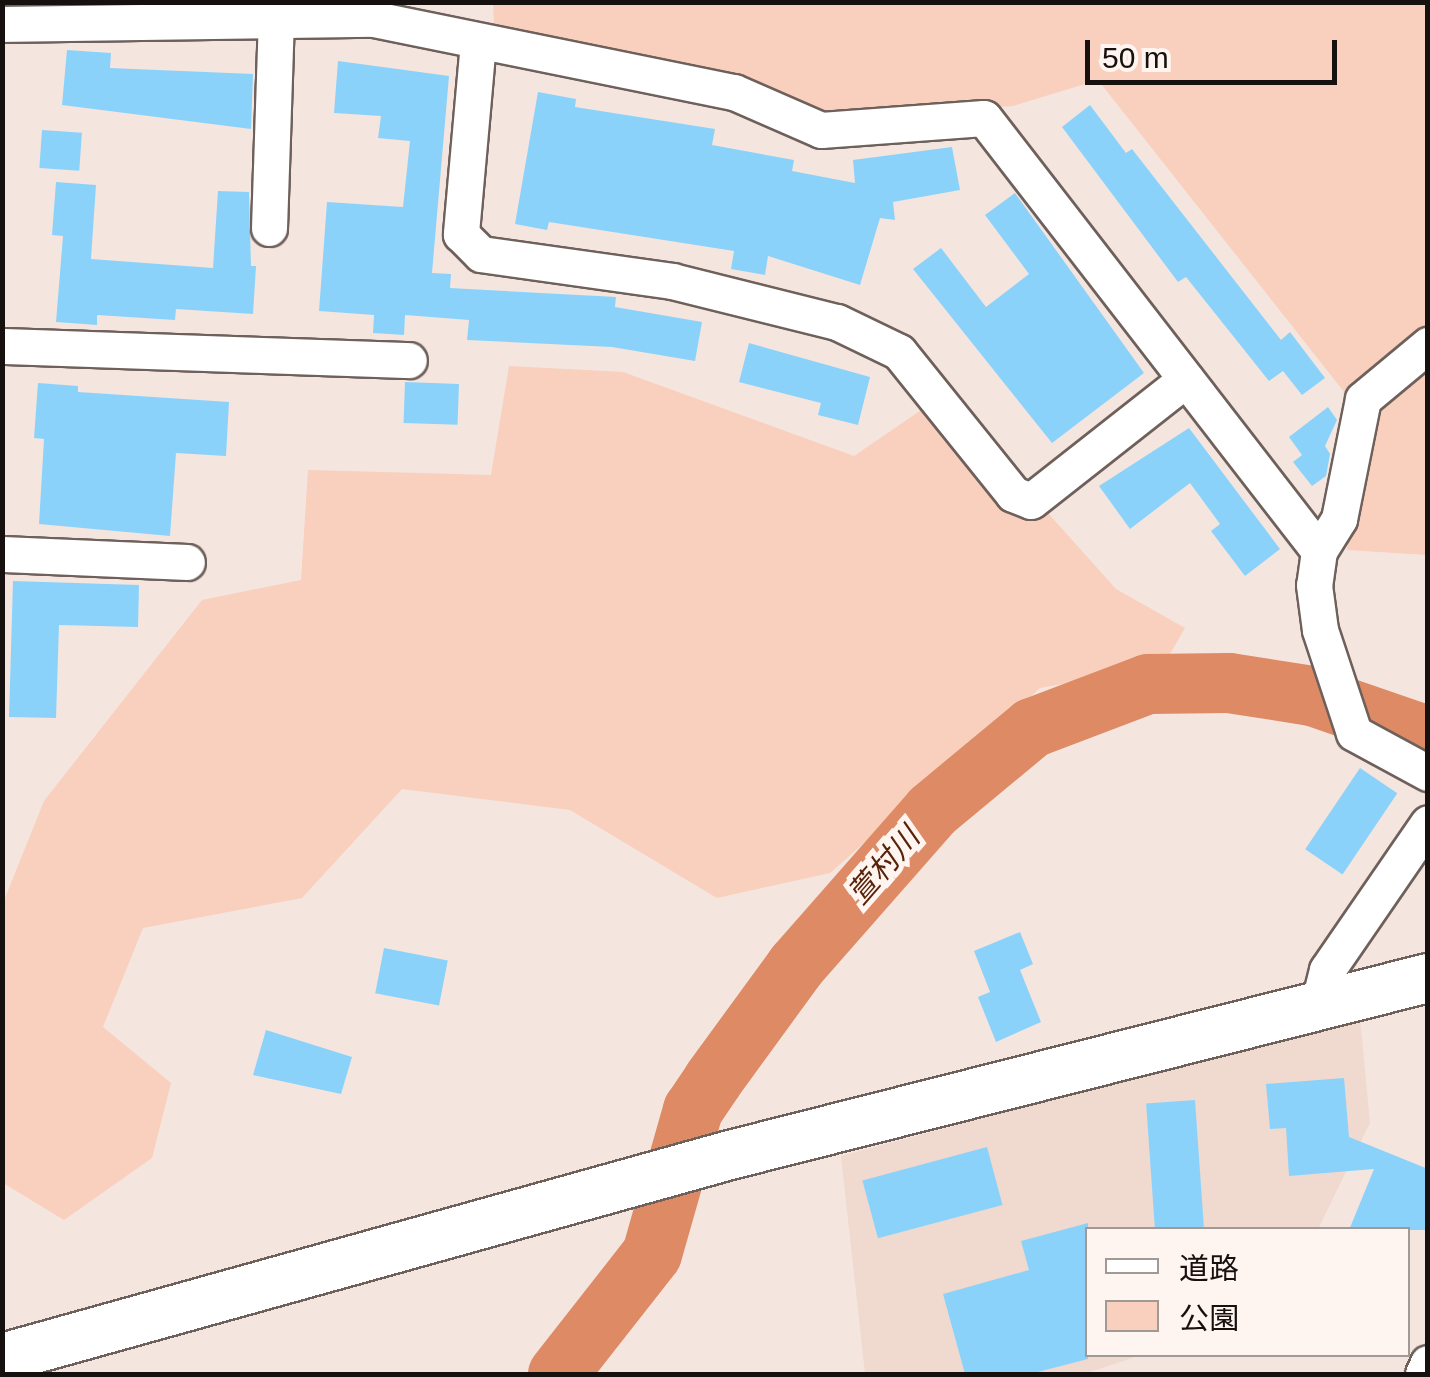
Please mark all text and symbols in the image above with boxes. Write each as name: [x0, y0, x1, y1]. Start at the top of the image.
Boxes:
scale bar: [1090, 20, 1342, 82]
text: 50 m: [1102, 41, 1169, 74]
water label: 萱村川: [841, 820, 927, 912]
legend: [1085, 1227, 1410, 1357]
text: 道路: [1179, 1252, 1239, 1285]
text: 公園: [1179, 1302, 1239, 1335]

